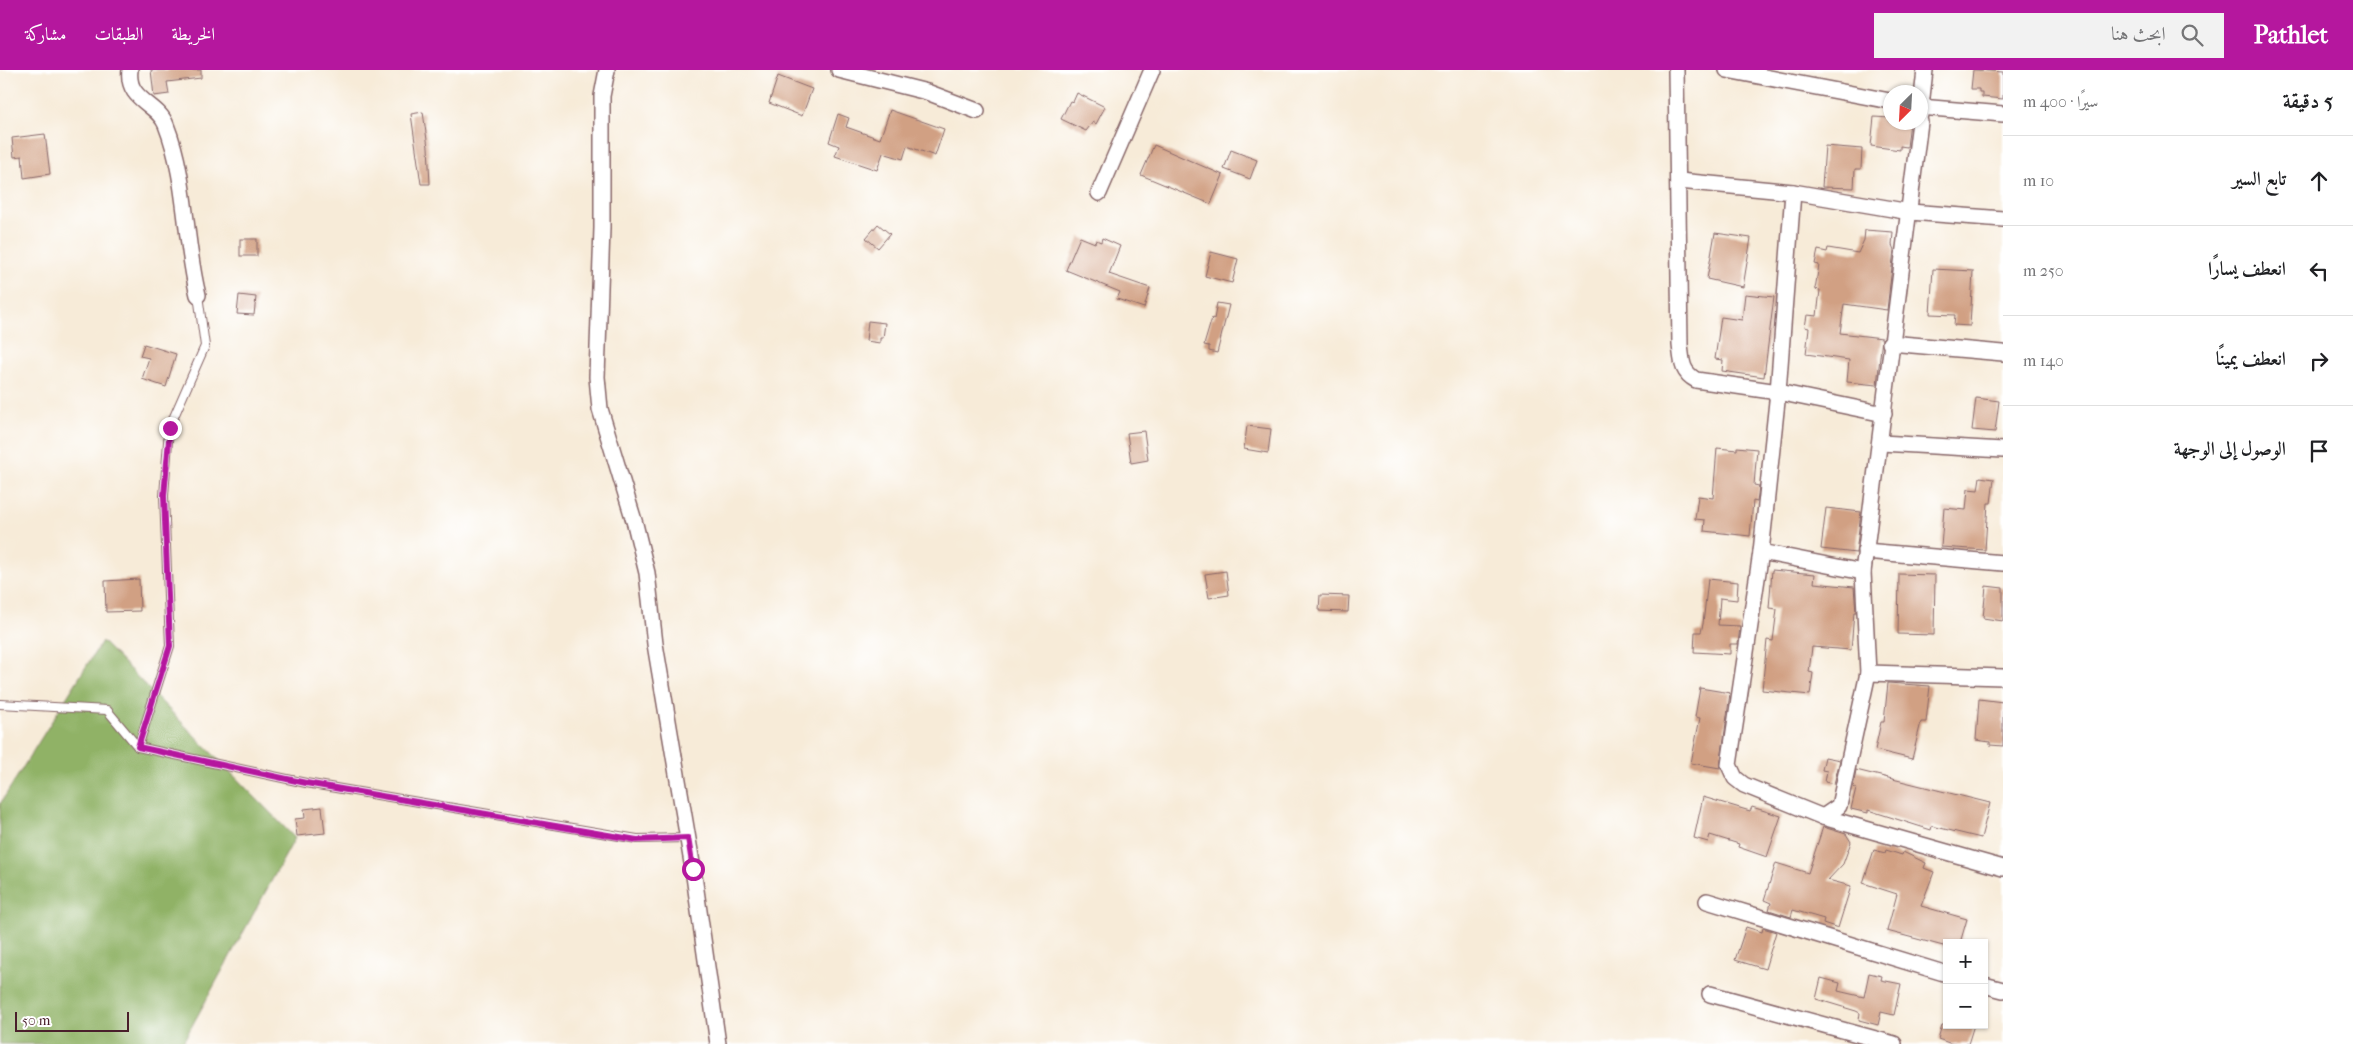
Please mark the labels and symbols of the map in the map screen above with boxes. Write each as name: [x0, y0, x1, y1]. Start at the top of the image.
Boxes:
north arrow: [1883, 85, 1928, 130]
route end: [159, 417, 182, 440]
route start: [682, 858, 705, 881]
scale bar: [15, 1009, 129, 1032]

